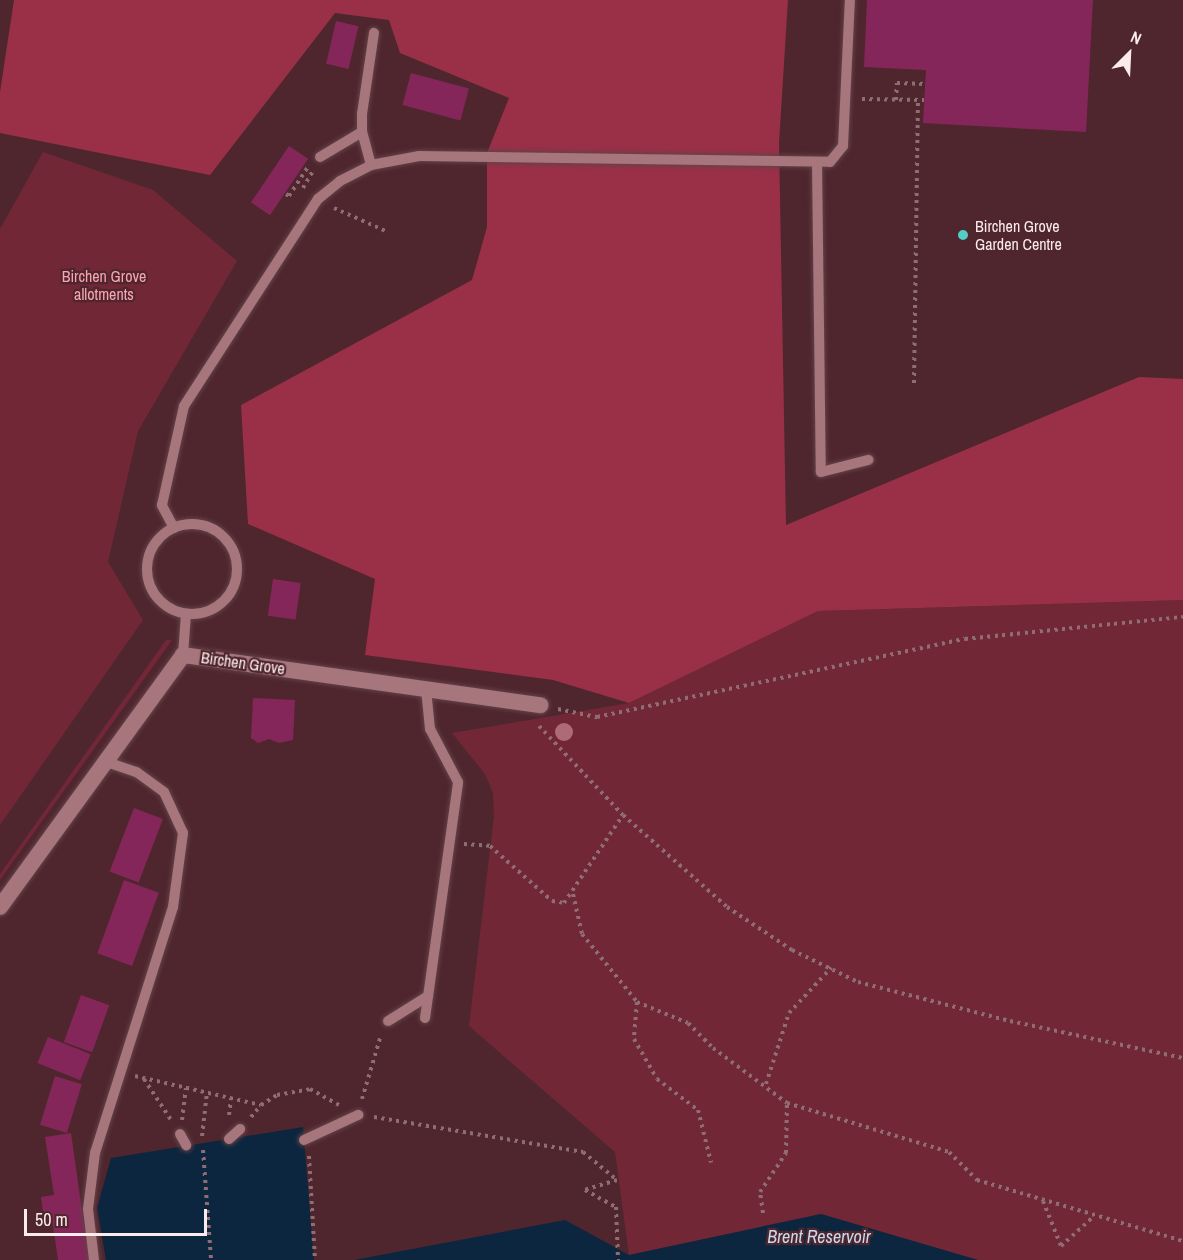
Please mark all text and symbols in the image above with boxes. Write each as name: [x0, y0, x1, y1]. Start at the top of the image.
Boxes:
north arrow: [1099, 24, 1159, 84]
text: N: [1128, 26, 1145, 50]
place label: Birchen Grove Garden Centre: [975, 216, 1062, 254]
marker: Birchen Grove Garden Centre: [956, 228, 970, 242]
park label: Birchen Grove allotments: [62, 266, 146, 304]
street label: Birchen Grove: [200, 648, 286, 678]
scale bar: [27, 1197, 210, 1235]
text: 50 m: [35, 1207, 68, 1232]
water label: Brent Reservoir: [767, 1226, 871, 1248]

